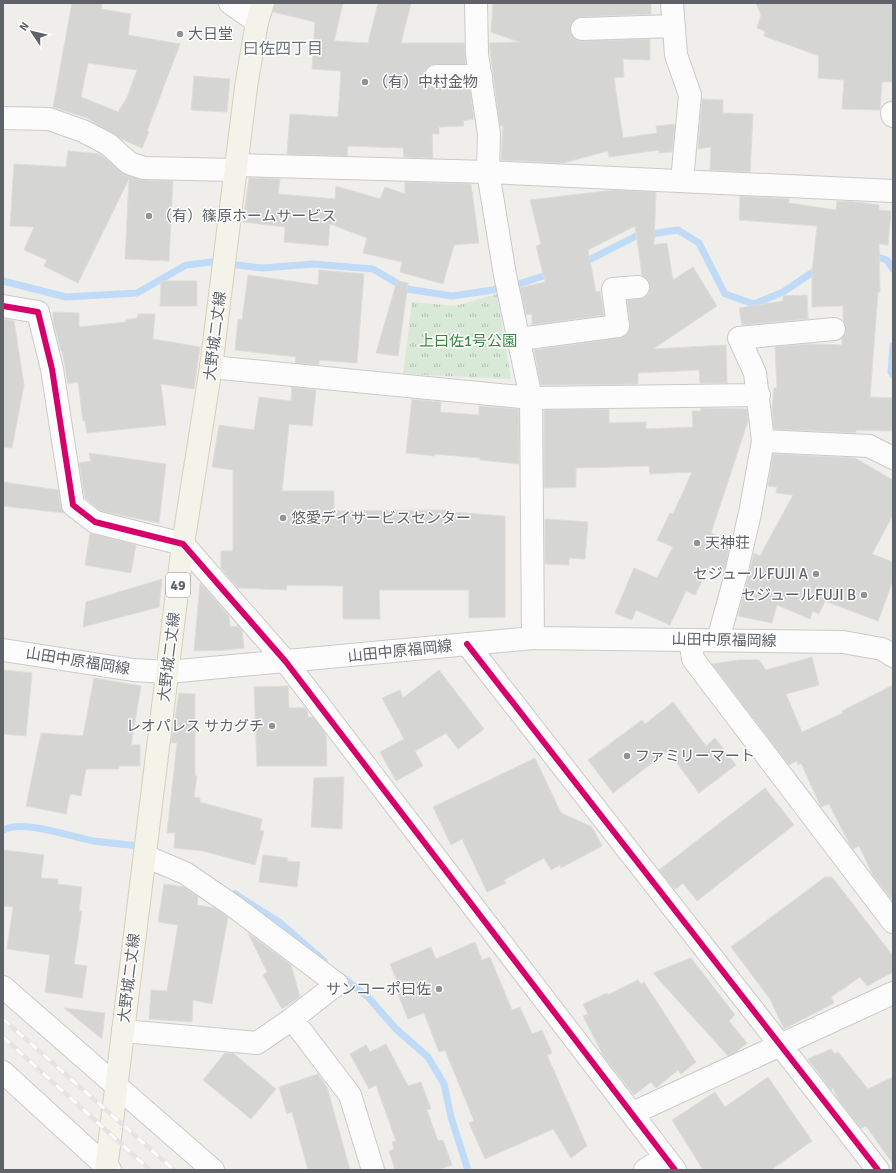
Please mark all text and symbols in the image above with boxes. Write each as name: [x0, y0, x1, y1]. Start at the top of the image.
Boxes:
north arrow: [12, 12, 52, 52]
text: N: [17, 20, 32, 33]
place label: 大日堂: [188, 25, 233, 43]
marker: 大日堂: [175, 29, 185, 39]
district label: 曰佐四丁目: [243, 39, 323, 59]
place label: （有）中村金物: [373, 73, 478, 91]
marker: （有）中村金物: [360, 77, 370, 87]
place label: （有）篠原ホームサービス: [157, 207, 337, 225]
marker: （有）篠原ホームサービス: [144, 211, 154, 221]
street label: 大野城二丈線: [201, 290, 229, 382]
park label: 上曰佐1号公園: [419, 332, 517, 350]
place label: 悠愛デイサービスセンター: [291, 509, 471, 527]
marker: 悠愛デイサービスセンター: [278, 513, 288, 523]
place label: 天神荘: [705, 534, 750, 552]
marker: 天神荘: [692, 538, 702, 548]
place label: セジュールFUJI A: [693, 565, 808, 583]
marker: セジュールFUJI A: [811, 569, 821, 579]
road number: 49: [166, 573, 190, 597]
place label: セジュールFUJI B: [741, 586, 856, 604]
marker: セジュールFUJI B: [859, 590, 869, 600]
street label: 大野城二丈線: [155, 611, 183, 703]
street label: 山田中原福岡線: [671, 630, 777, 650]
street label: 山田中原福岡線: [347, 637, 453, 665]
street label: 山田中原福岡線: [25, 644, 131, 678]
place label: レオパレス サカグチ: [126, 717, 264, 735]
marker: レオパレス サカグチ: [267, 721, 277, 731]
place label: ファミリーマート: [635, 747, 755, 765]
marker: ファミリーマート: [622, 751, 632, 761]
street label: 大野城二丈線: [115, 932, 143, 1024]
place label: サンコーポ曰佐: [326, 980, 431, 998]
marker: サンコーポ曰佐: [434, 984, 444, 994]

